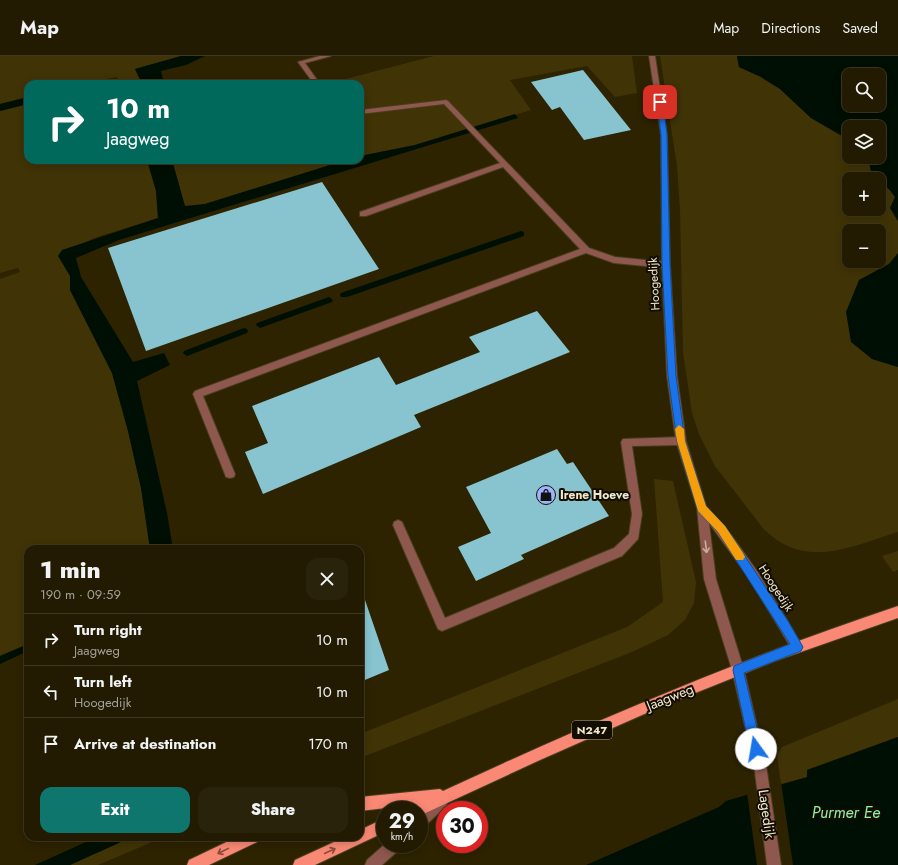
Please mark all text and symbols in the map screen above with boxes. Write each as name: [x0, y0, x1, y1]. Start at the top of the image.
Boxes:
text: Map: [20, 14, 59, 41]
text: Map: [713, 18, 739, 38]
text: Directions: [761, 18, 821, 38]
text: Saved: [843, 18, 878, 38]
map controls: [842, 68, 886, 268]
button: search: [842, 68, 886, 112]
pin: [643, 85, 677, 119]
text: 10 m: [106, 88, 170, 129]
icon: arrive: [649, 91, 671, 113]
icon: right: [40, 96, 92, 148]
button: layers: [842, 120, 886, 164]
text: Jaagweg: [106, 126, 169, 152]
button: +: [842, 172, 886, 216]
button: −: [842, 224, 886, 268]
street label: Hoogedijk: [644, 256, 664, 311]
shop icon: Irene Hoeve: [535, 484, 557, 506]
place label: Irene Hoeve: [560, 486, 629, 504]
one-way arrow: [703, 540, 710, 553]
text: 1 min: [40, 552, 101, 587]
button: close: [306, 558, 348, 600]
street label: Hoogedijk: [754, 561, 798, 616]
text: 190 m · 09:59: [40, 585, 121, 604]
text: Turn right: [74, 619, 142, 641]
icon: right: [40, 629, 62, 651]
text: 10 m: [316, 629, 348, 651]
text: Jaagweg: [74, 641, 120, 660]
text: Turn left: [74, 671, 132, 693]
street label: Jaagweg: [642, 678, 697, 716]
icon: left: [40, 681, 62, 703]
text: 10 m: [316, 681, 348, 703]
text: Hoogedijk: [74, 693, 131, 712]
road number: N247: [572, 721, 612, 739]
position arrow: [735, 728, 777, 770]
icon: arrive: [40, 733, 62, 755]
text: Arrive at destination: [74, 733, 216, 755]
text: 170 m: [308, 733, 348, 755]
button: Exit: [40, 787, 190, 833]
button: Share: [198, 787, 348, 833]
street label: Lagedijk: [754, 788, 780, 841]
speed limit sign: 30: [436, 801, 488, 853]
water label: Purmer Ee: [812, 801, 880, 824]
text: 29: [389, 807, 415, 836]
text: km/h: [391, 829, 413, 844]
one-way arrow: [324, 847, 336, 854]
one-way arrow: [218, 848, 230, 855]

